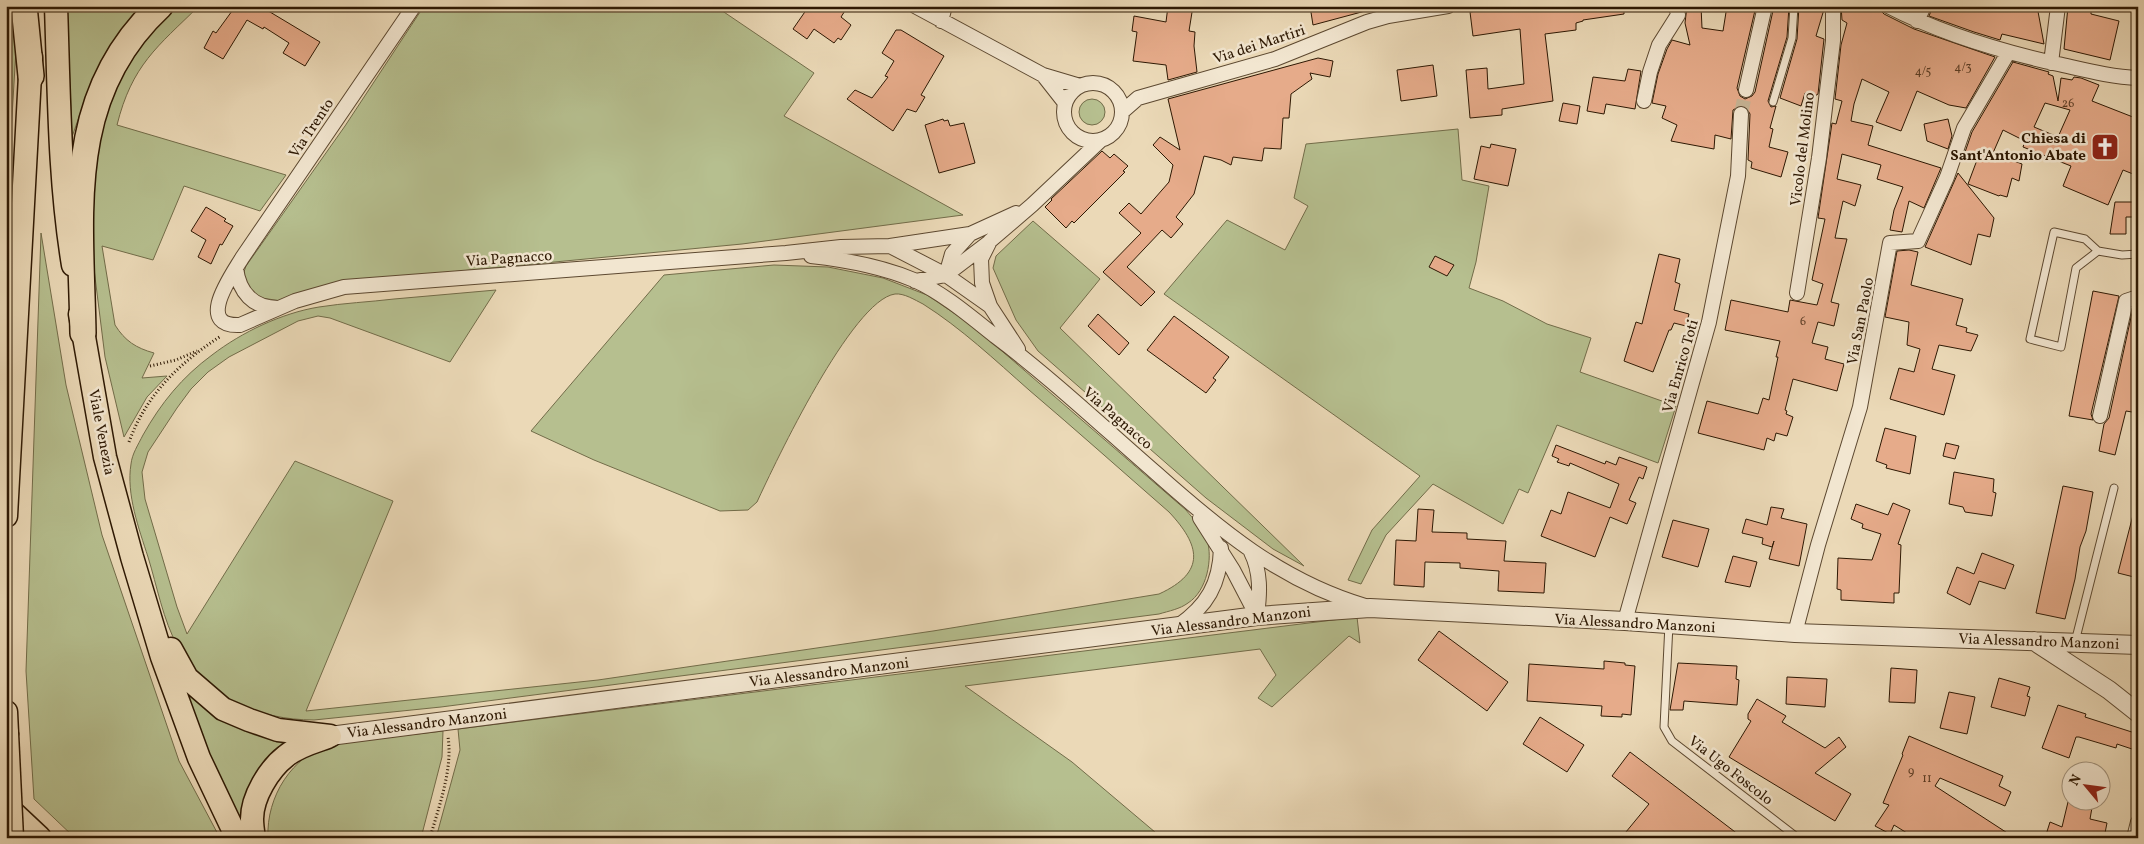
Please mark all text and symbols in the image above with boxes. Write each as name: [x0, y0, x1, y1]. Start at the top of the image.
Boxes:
street label: Via dei Martiri: [1211, 21, 1308, 70]
house number: 4/3: [1954, 60, 1972, 76]
house number: 4/5: [1915, 64, 1932, 80]
street label: Vicolo del Molino: [1786, 91, 1821, 207]
street label: Via Trento: [285, 95, 340, 163]
house number: 26: [2062, 96, 2074, 112]
place label: Chiesa di Sant'Antonio Abate: [1950, 129, 2086, 167]
church icon: Chiesa di Sant'Antonio Abate: [2090, 132, 2120, 162]
street label: Via Pagnacco: [465, 246, 553, 273]
street label: Via San Paolo: [1843, 276, 1880, 367]
house number: 6: [1800, 314, 1806, 330]
street label: Via Enrico Toti: [1658, 317, 1705, 415]
street label: Via Pagnacco: [1078, 383, 1156, 455]
street label: Viale Venezia: [82, 387, 119, 477]
street label: Via Alessandro Manzoni: [1150, 602, 1312, 643]
street label: Via Alessandro Manzoni: [1554, 610, 1716, 639]
street label: Via Alessandro Manzoni: [1958, 629, 2120, 656]
street label: Via Alessandro Manzoni: [748, 653, 910, 694]
street label: Via Alessandro Manzoni: [346, 704, 508, 745]
street label: Via Ugo Foscolo: [1683, 731, 1777, 811]
north arrow: [2062, 762, 2112, 812]
house number: 9: [1908, 764, 1914, 780]
house number: 11: [1922, 771, 1932, 787]
text: N: [2065, 771, 2087, 789]

